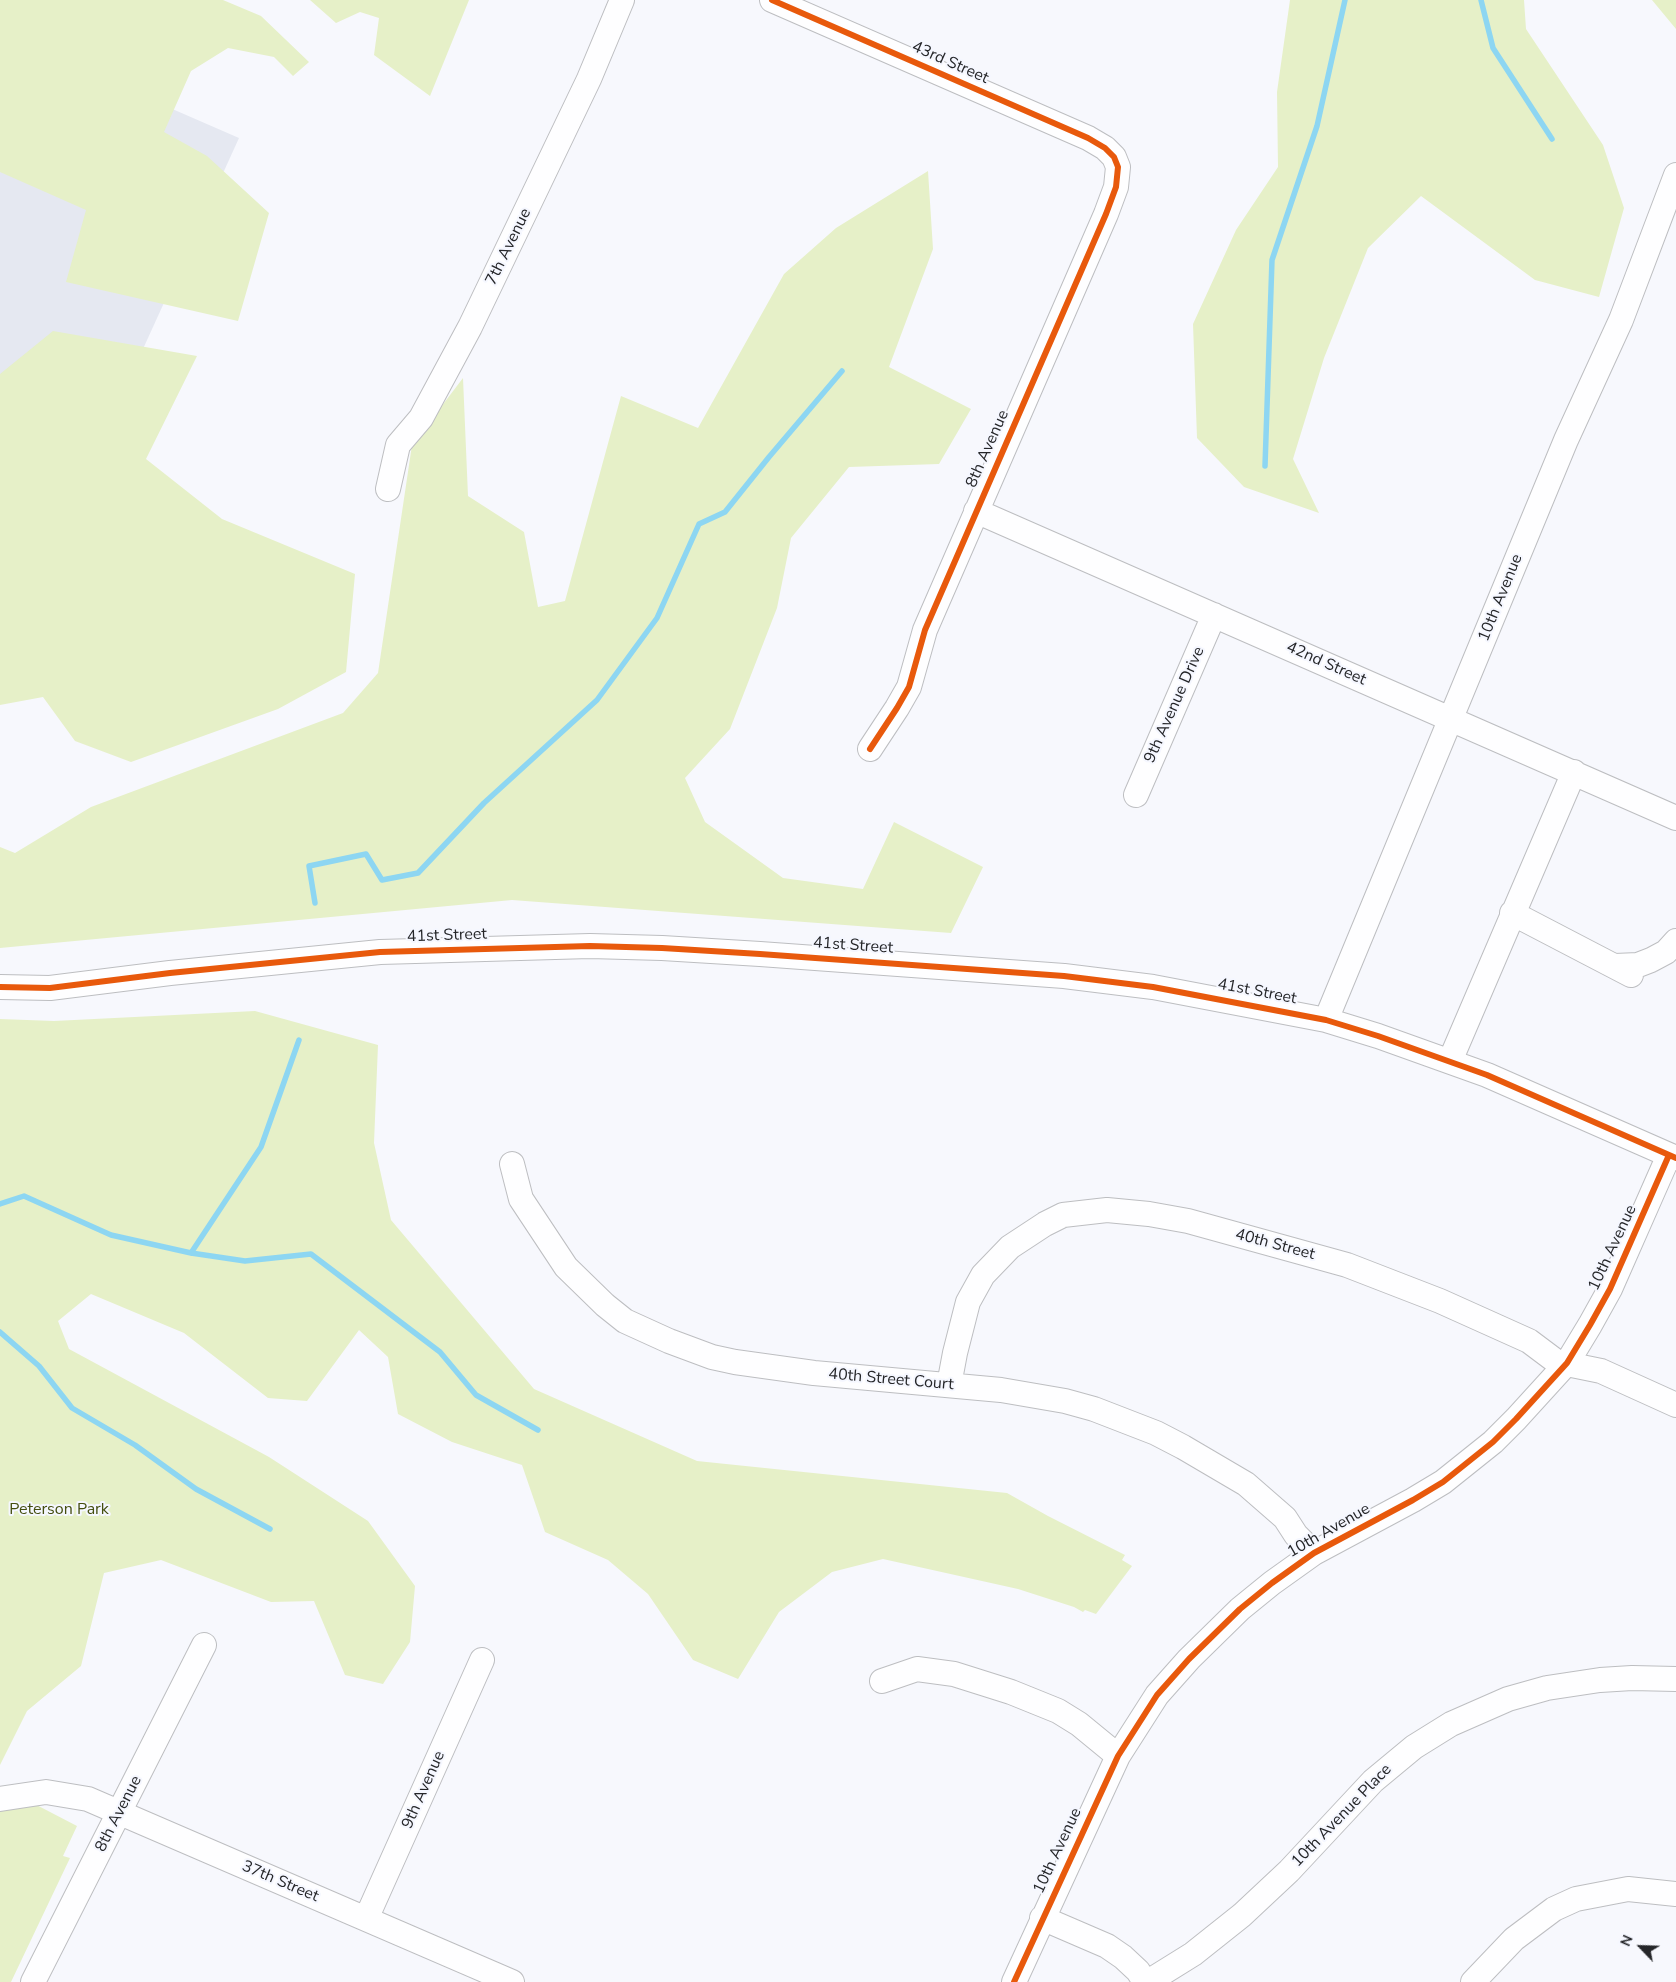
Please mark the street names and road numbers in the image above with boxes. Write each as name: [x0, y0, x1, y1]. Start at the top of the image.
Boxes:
street label: 43rd Street: [909, 38, 991, 88]
street label: 7th Avenue: [482, 206, 536, 288]
street label: 8th Avenue: [962, 407, 1014, 491]
street label: 10th Avenue: [1475, 552, 1527, 644]
street label: 42nd Street: [1283, 638, 1369, 690]
street label: 9th Avenue Drive: [1141, 644, 1209, 766]
street label: 41st Street: [407, 925, 487, 947]
street label: 41st Street: [812, 934, 894, 958]
street label: 41st Street: [1216, 975, 1298, 1009]
street label: 10th Avenue: [1585, 1202, 1641, 1294]
street label: 40th Street: [1233, 1225, 1317, 1265]
street label: 40th Street Court: [828, 1365, 954, 1395]
street label: 10th Avenue: [1284, 1500, 1374, 1562]
street label: 9th Avenue: [398, 1748, 450, 1832]
street label: 10th Avenue Place: [1288, 1761, 1396, 1871]
street label: 8th Avenue: [92, 1773, 146, 1855]
street label: 10th Avenue: [1030, 1805, 1086, 1897]
street label: 37th Street: [239, 1857, 321, 1907]

